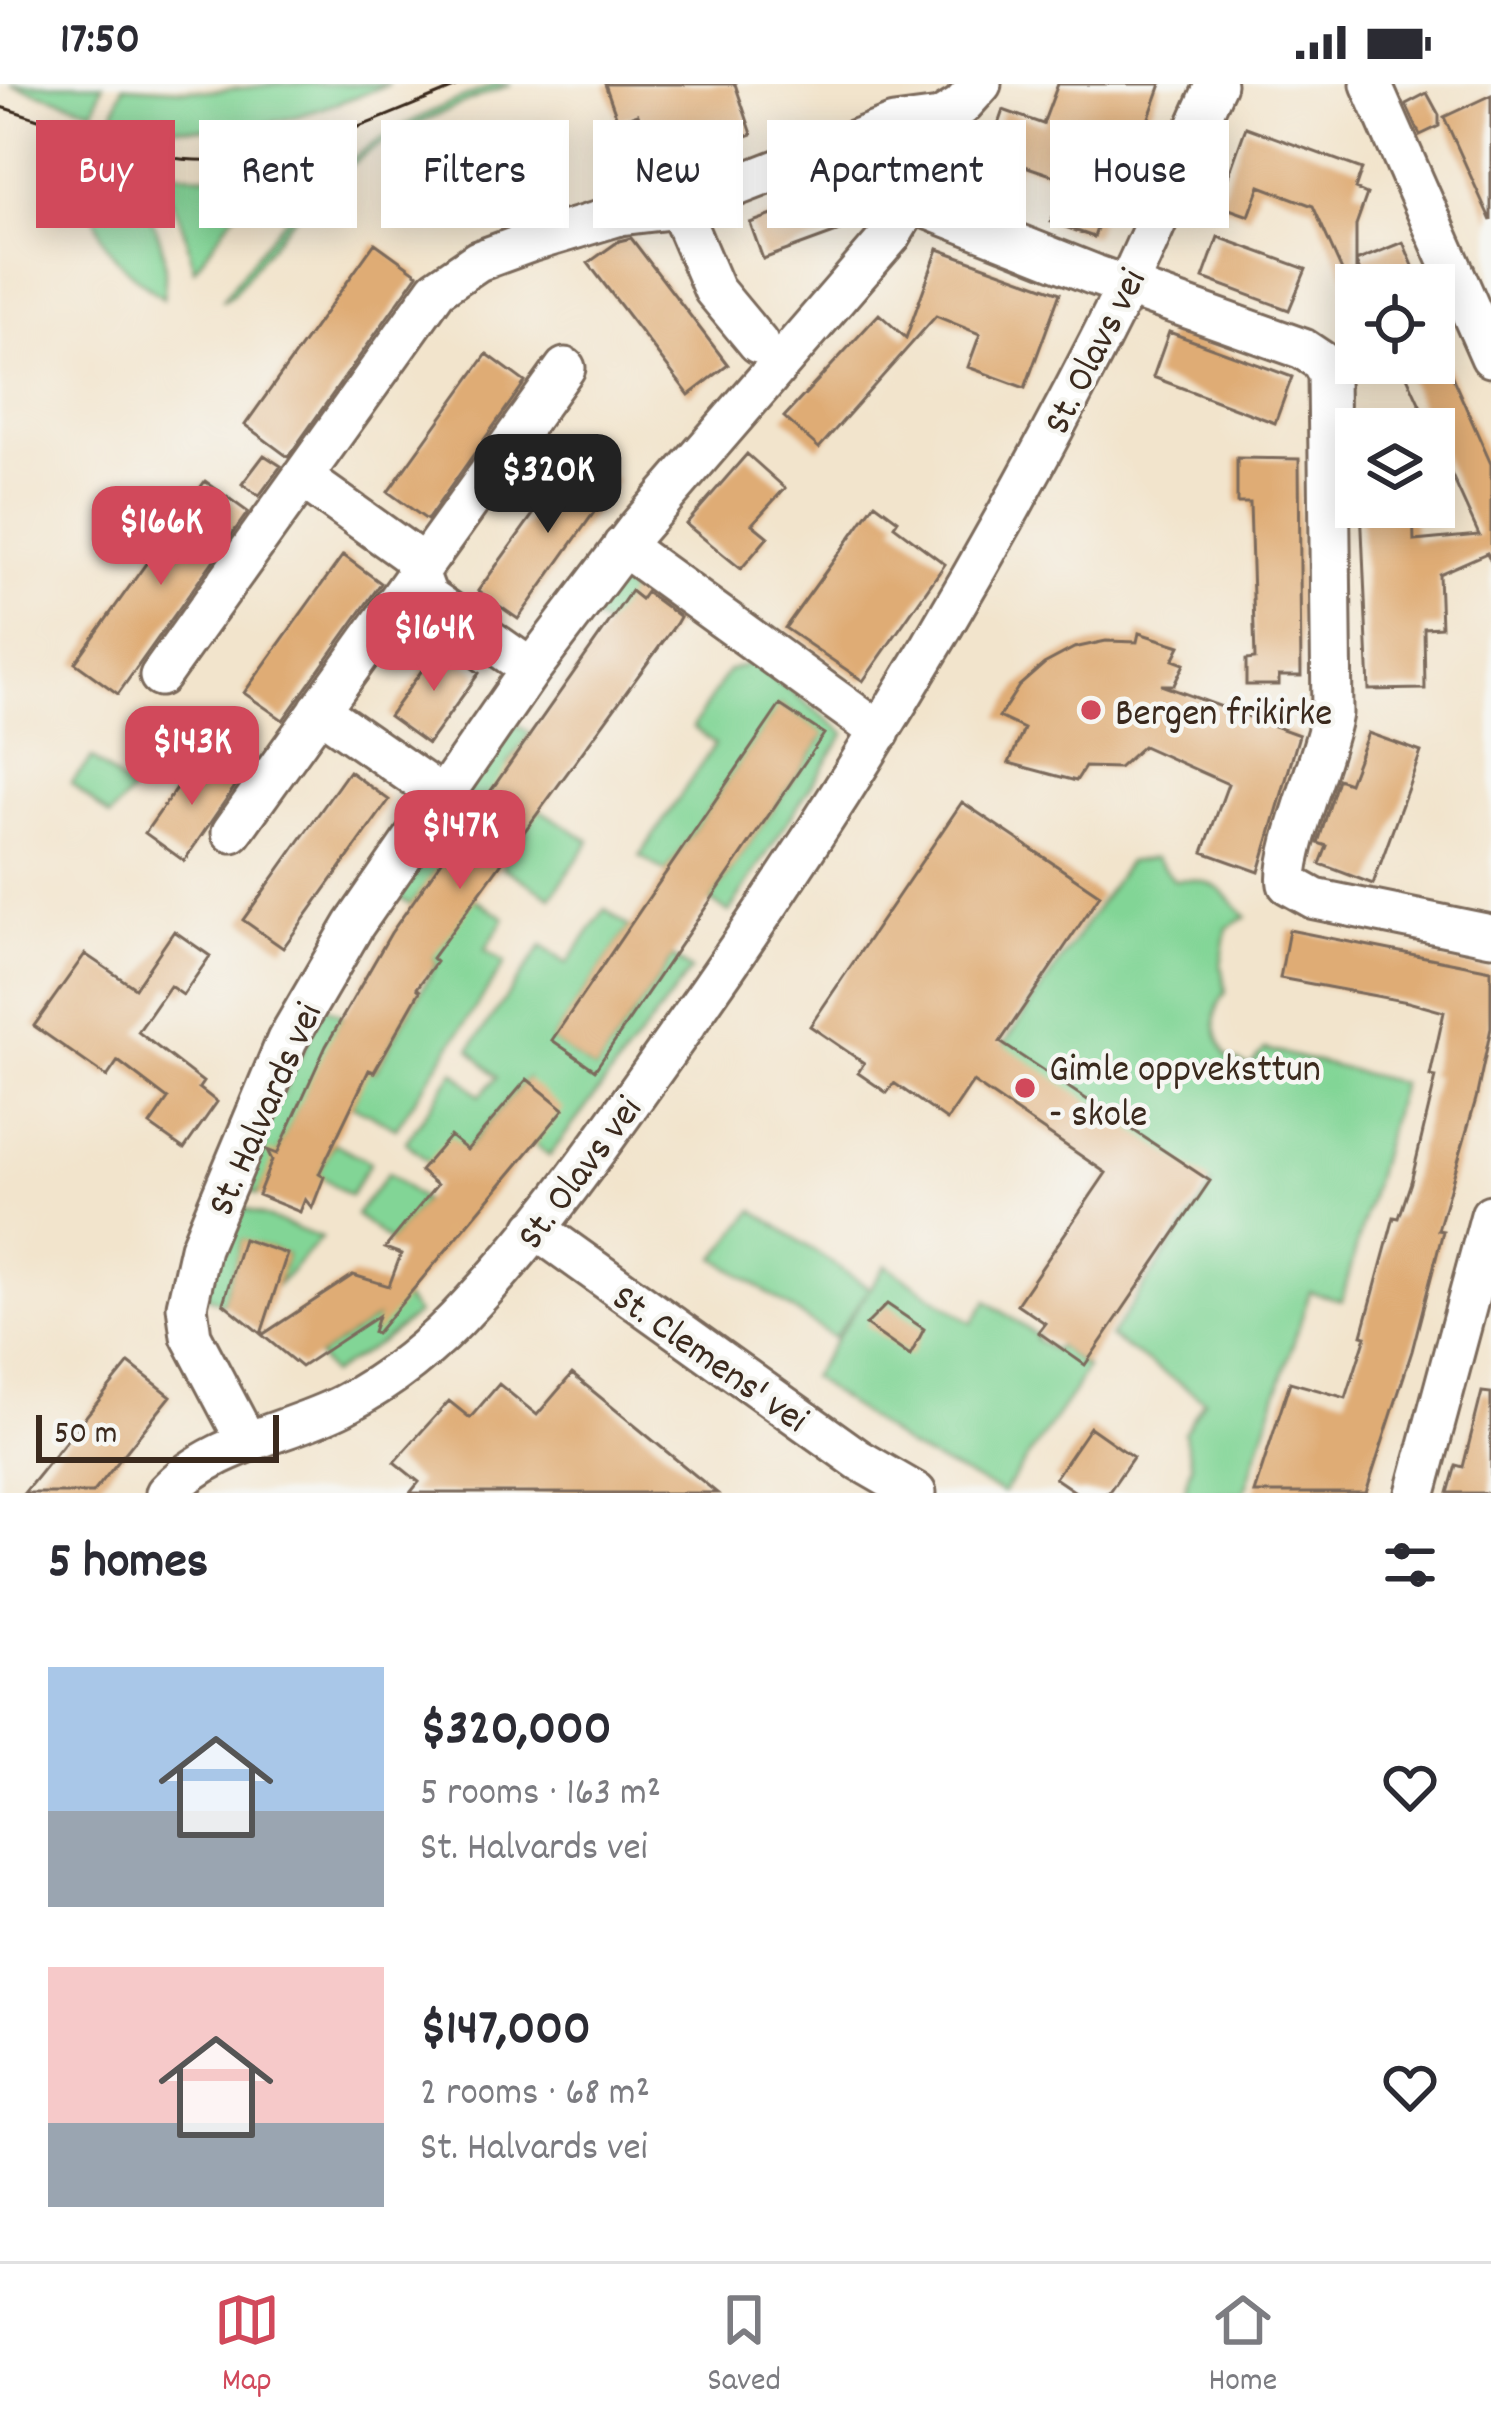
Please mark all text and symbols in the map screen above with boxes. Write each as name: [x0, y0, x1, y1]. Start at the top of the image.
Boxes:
text: 17:50: [60, 10, 140, 74]
chip: Buy: [36, 120, 175, 228]
chip: Rent: [199, 120, 357, 228]
chip: Filters: [381, 120, 569, 228]
chip: New: [593, 120, 743, 228]
chip: Apartment: [767, 120, 1026, 228]
chip: House: [1050, 120, 1229, 228]
street label: St. Olavs vei: [1033, 261, 1163, 445]
map controls: [1335, 264, 1455, 528]
button: locate: [1335, 264, 1455, 384]
button: layers: [1335, 408, 1455, 528]
pin: $320K: [464, 434, 632, 536]
text: $320K: [501, 445, 595, 500]
pin: $166K: [77, 486, 245, 588]
text: $166K: [119, 497, 203, 552]
pin: $164K: [350, 592, 518, 694]
text: $164K: [393, 603, 475, 658]
place label: Bergen frikirke: [1115, 689, 1332, 744]
marker: Bergen frikirke: [1078, 697, 1104, 723]
pin: $143K: [108, 706, 276, 808]
text: $143K: [152, 717, 232, 772]
pin: $147K: [376, 790, 544, 892]
text: $147K: [421, 801, 499, 856]
street label: St. Halvards vei: [196, 995, 339, 1226]
place label: Gimle oppveksttun - skole: [1049, 1045, 1321, 1145]
marker: Gimle oppveksttun - skole: [1012, 1075, 1038, 1101]
street label: St. Olavs vei: [506, 1087, 658, 1263]
street label: St. Clemens' vei: [599, 1273, 818, 1449]
scale bar: [36, 1409, 279, 1462]
text: 50 m: [54, 1412, 118, 1459]
text: 5 homes: [48, 1529, 208, 1601]
icon: filters: [1377, 1532, 1443, 1598]
text: $320,000: [420, 1696, 612, 1768]
icon: home: [144, 1715, 288, 1859]
icon: heart: [1377, 1754, 1443, 1820]
text: 5 rooms · 163 m²: [420, 1768, 661, 1823]
text: St. Halvards vei: [420, 1823, 648, 1878]
text: $147,000: [420, 1996, 591, 2068]
icon: home: [144, 2015, 288, 2159]
icon: heart: [1377, 2054, 1443, 2120]
text: 2 rooms · 68 m²: [420, 2068, 650, 2123]
text: St. Halvards vei: [420, 2123, 648, 2178]
tab: Map: [214, 2287, 280, 2406]
tab: Saved: [707, 2287, 781, 2406]
tab: Home: [1208, 2287, 1277, 2406]

